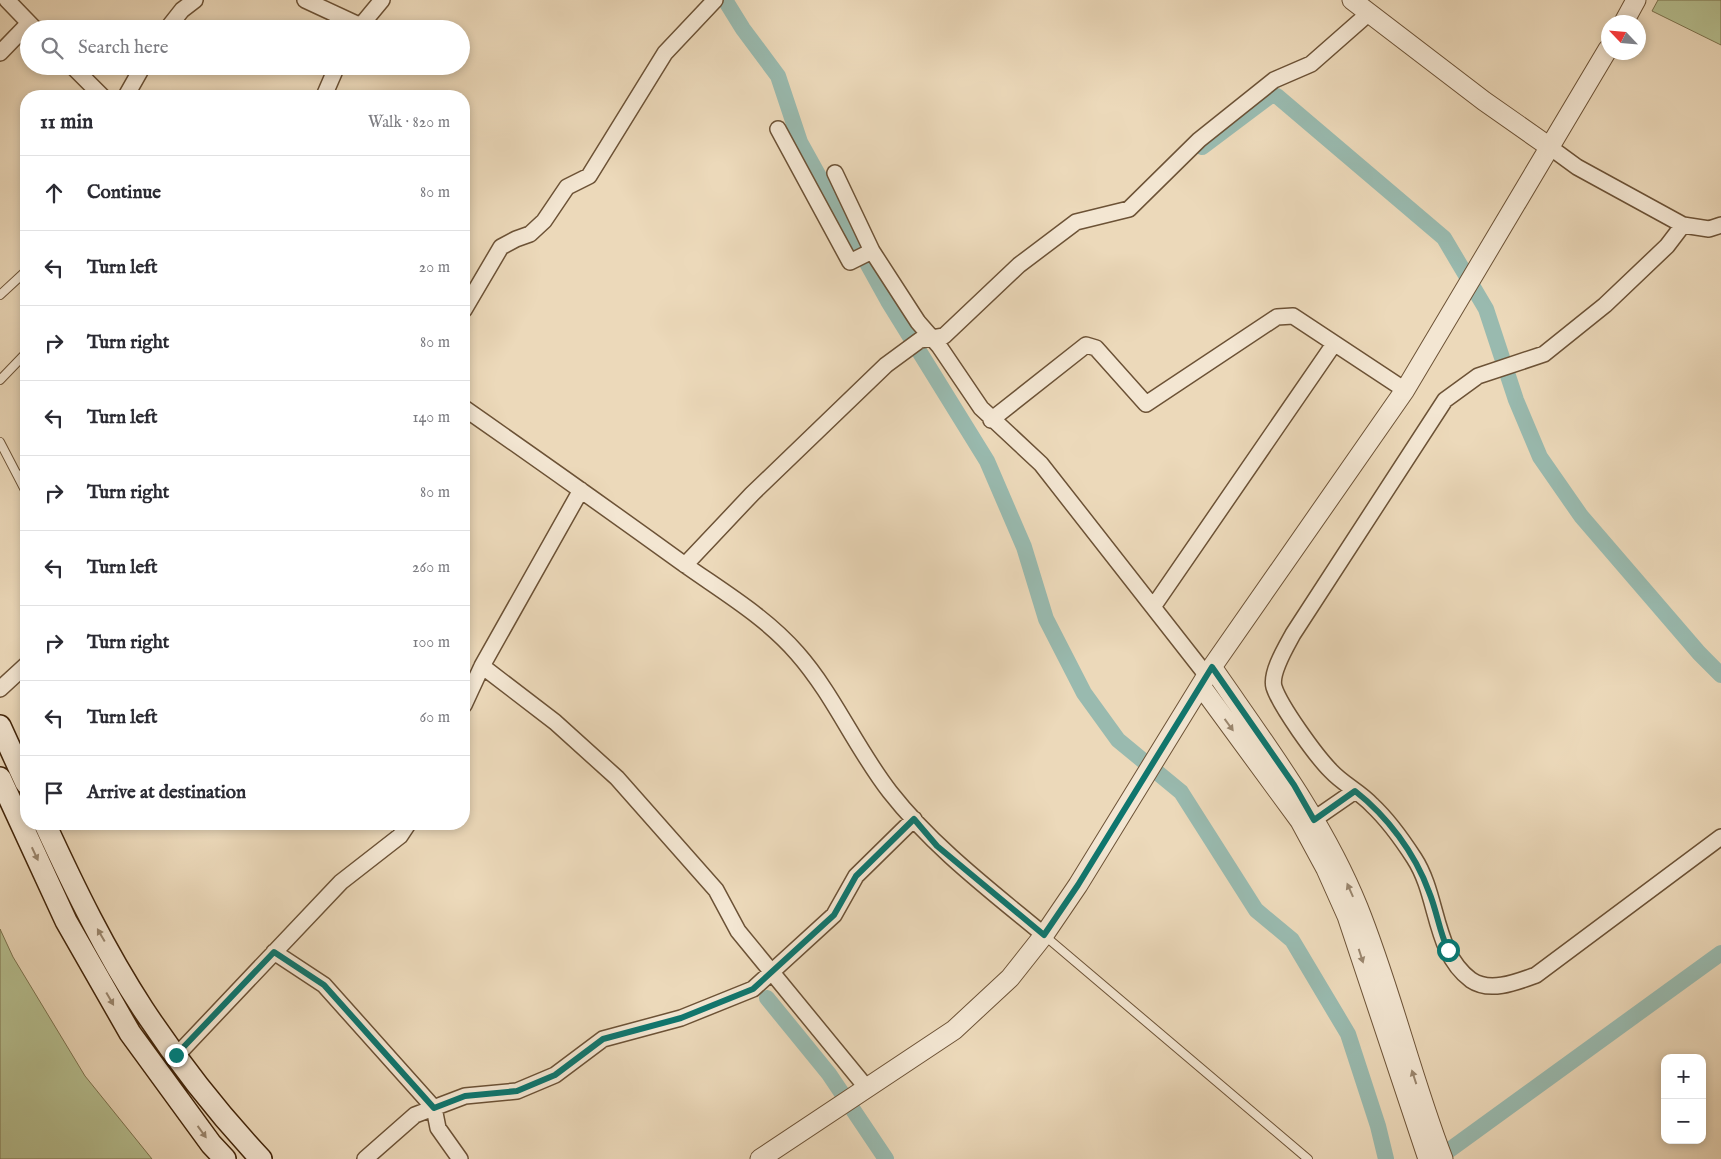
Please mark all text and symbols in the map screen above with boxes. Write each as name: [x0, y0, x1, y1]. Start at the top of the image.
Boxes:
north arrow: [1601, 15, 1646, 60]
search box: [20, 20, 470, 75]
icon: search: [38, 34, 66, 62]
text: Search here: [78, 36, 169, 60]
text: 11 min: [40, 109, 93, 136]
text: Walk · 820 m: [368, 113, 450, 133]
icon: ahead: [40, 179, 68, 207]
text: Continue: [87, 181, 161, 205]
text: 80 m: [420, 183, 450, 203]
icon: left: [40, 254, 68, 282]
text: Turn left: [87, 256, 158, 280]
text: 20 m: [419, 258, 450, 278]
icon: right: [40, 329, 68, 357]
text: Turn right: [87, 331, 169, 355]
text: 80 m: [420, 333, 450, 353]
icon: left: [40, 404, 68, 432]
text: Turn left: [87, 406, 158, 430]
text: 140 m: [412, 408, 450, 428]
icon: right: [40, 479, 68, 507]
text: Turn right: [87, 481, 169, 505]
text: 80 m: [420, 483, 450, 503]
icon: left: [40, 554, 68, 582]
text: Turn left: [87, 556, 158, 580]
text: 260 m: [412, 558, 450, 578]
icon: right: [40, 629, 68, 657]
text: Turn right: [87, 631, 169, 655]
text: 100 m: [413, 633, 450, 653]
icon: left: [40, 704, 68, 732]
text: Turn left: [87, 706, 158, 730]
text: 60 m: [420, 708, 450, 728]
one-way arrow: [1224, 718, 1235, 731]
icon: arrive: [40, 779, 68, 807]
text: Arrive at destination: [87, 781, 246, 805]
one-way arrow: [31, 847, 39, 861]
one-way arrow: [1346, 883, 1354, 897]
one-way arrow: [96, 929, 105, 942]
route start: [1437, 939, 1460, 962]
one-way arrow: [1357, 949, 1365, 964]
one-way arrow: [105, 992, 114, 1005]
route end: [165, 1044, 188, 1067]
map controls: [1661, 1054, 1706, 1144]
button: +: [1661, 1054, 1706, 1099]
one-way arrow: [1410, 1070, 1417, 1085]
button: −: [1661, 1099, 1706, 1144]
one-way arrow: [197, 1125, 207, 1139]

